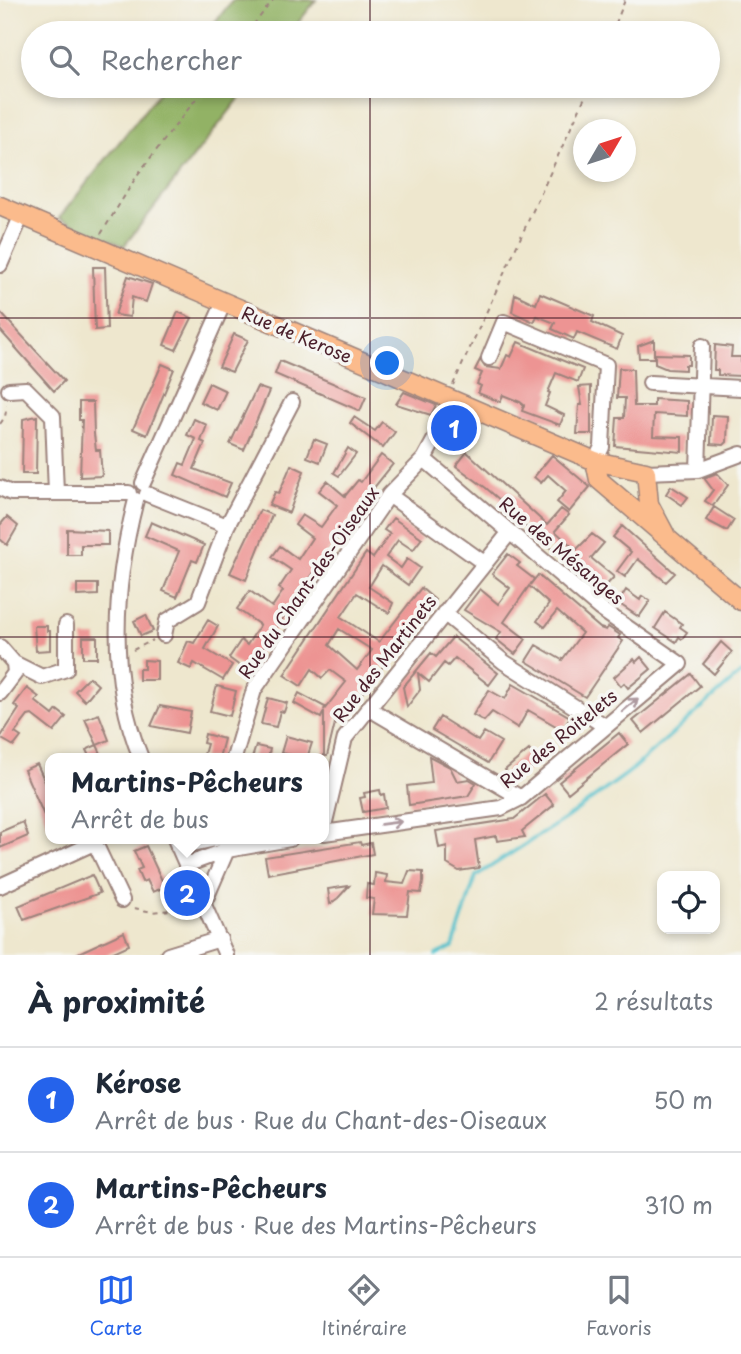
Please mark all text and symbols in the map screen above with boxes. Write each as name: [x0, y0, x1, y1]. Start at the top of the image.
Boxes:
search box: [21, 21, 720, 98]
text: Rechercher: [101, 40, 242, 79]
icon: search: [45, 41, 83, 79]
north arrow: [573, 119, 636, 182]
street label: Rue de Kerose: [238, 299, 356, 369]
your location: [370, 346, 404, 380]
pin: 1: [431, 402, 477, 454]
street label: Rue du Chant-des-Oiseaux: [231, 480, 385, 684]
street label: Rue des Mésanges: [494, 490, 630, 610]
street label: Rue des Martinets: [326, 589, 442, 727]
street label: Rue des Roitelets: [494, 682, 622, 794]
one-way arrow: [621, 697, 639, 713]
popup: [45, 753, 329, 844]
text: Martins-Pêcheurs: [71, 762, 303, 801]
text: Arrêt de bus: [71, 801, 209, 836]
one-way arrow: [379, 816, 402, 829]
pin: 2: [164, 867, 210, 919]
map controls: [657, 871, 720, 934]
button: locate: [657, 871, 720, 934]
text: À proximité: [28, 978, 205, 1023]
text: 2 résultats: [594, 983, 713, 1018]
text: Kérose: [95, 1063, 181, 1102]
text: 1: [46, 1082, 57, 1117]
text: 50 m: [653, 1082, 713, 1117]
text: Arrêt de bus · Rue du Chant-des-Oiseaux: [95, 1102, 547, 1137]
text: Martins-Pêcheurs: [95, 1168, 327, 1207]
text: 2: [43, 1187, 59, 1222]
text: 310 m: [644, 1187, 713, 1222]
text: Arrêt de bus · Rue des Martins-Pêcheurs: [95, 1207, 537, 1242]
tab: Carte: [90, 1271, 142, 1341]
tab: Itinéraire: [322, 1271, 407, 1341]
tab: Favoris: [586, 1271, 651, 1341]

